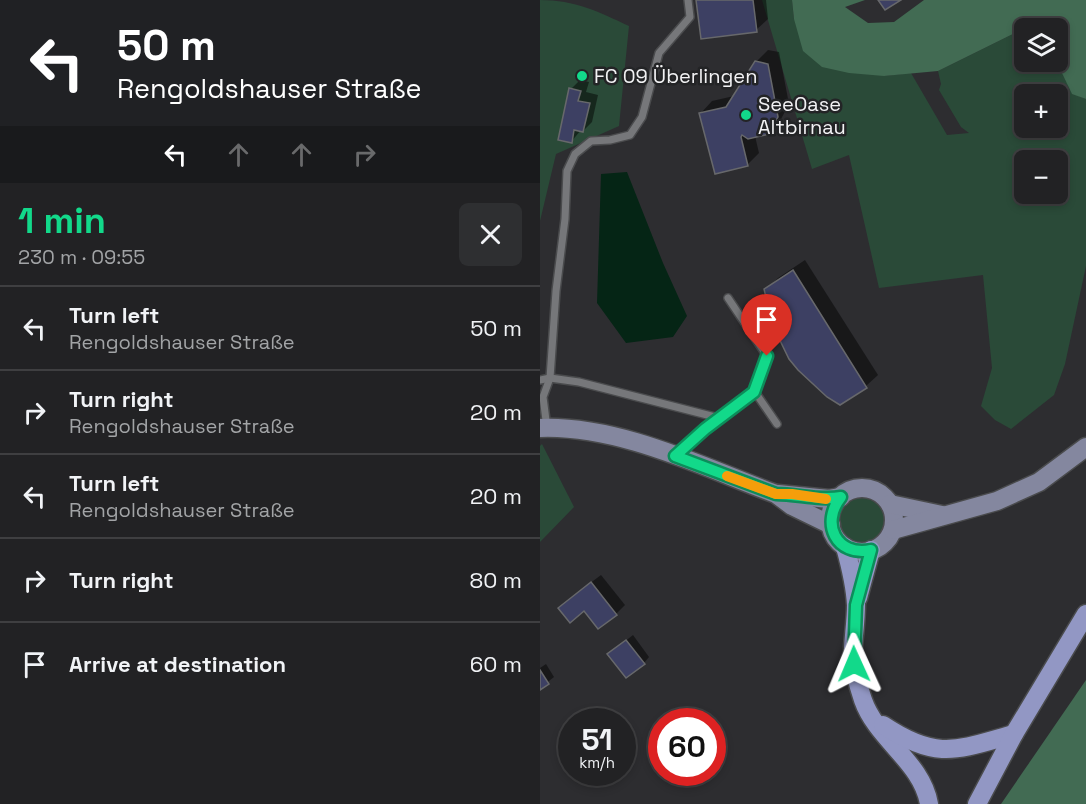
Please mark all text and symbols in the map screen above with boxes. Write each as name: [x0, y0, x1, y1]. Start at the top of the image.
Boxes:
map controls: [1014, 18, 1068, 204]
button: layers: [1014, 18, 1068, 72]
text: 50 m: [117, 19, 216, 72]
icon: left: [18, 24, 96, 102]
place label: FC 09 Überlingen: [594, 63, 757, 89]
marker: FC 09 Überlingen: [575, 69, 589, 83]
text: Rengoldshauser Straße: [117, 71, 422, 106]
button: +: [1014, 84, 1068, 138]
place label: SeeOase Altbirnau: [758, 91, 846, 140]
marker: SeeOase Altbirnau: [739, 108, 753, 122]
icon: left: [159, 138, 192, 171]
icon: ahead: [222, 138, 255, 171]
icon: ahead: [285, 138, 318, 171]
icon: right: [348, 138, 381, 171]
button: −: [1014, 150, 1068, 204]
text: 1 min: [18, 198, 106, 244]
button: close: [459, 203, 522, 266]
text: 230 m · 09:55: [18, 244, 145, 270]
pin: [741, 294, 792, 356]
text: Turn left: [69, 301, 159, 329]
icon: arrive: [750, 303, 783, 336]
icon: left: [18, 312, 51, 345]
text: 50 m: [470, 314, 522, 342]
text: Rengoldshauser Straße: [69, 329, 295, 355]
text: Turn right: [69, 385, 174, 413]
icon: right: [18, 396, 51, 429]
text: 20 m: [470, 398, 522, 426]
text: Rengoldshauser Straße: [69, 413, 295, 439]
text: Turn left: [69, 469, 159, 497]
icon: left: [18, 480, 51, 513]
text: 20 m: [470, 482, 522, 510]
text: Rengoldshauser Straße: [69, 497, 295, 523]
icon: right: [18, 564, 51, 597]
text: Turn right: [69, 566, 174, 594]
text: 80 m: [470, 566, 522, 594]
position arrow: [822, 632, 886, 696]
icon: arrive: [18, 648, 51, 681]
text: Arrive at destination: [69, 650, 286, 678]
text: 60 m: [470, 650, 522, 678]
speed limit sign: 60: [648, 708, 726, 786]
text: 51: [581, 720, 613, 759]
text: km/h: [579, 753, 615, 772]

